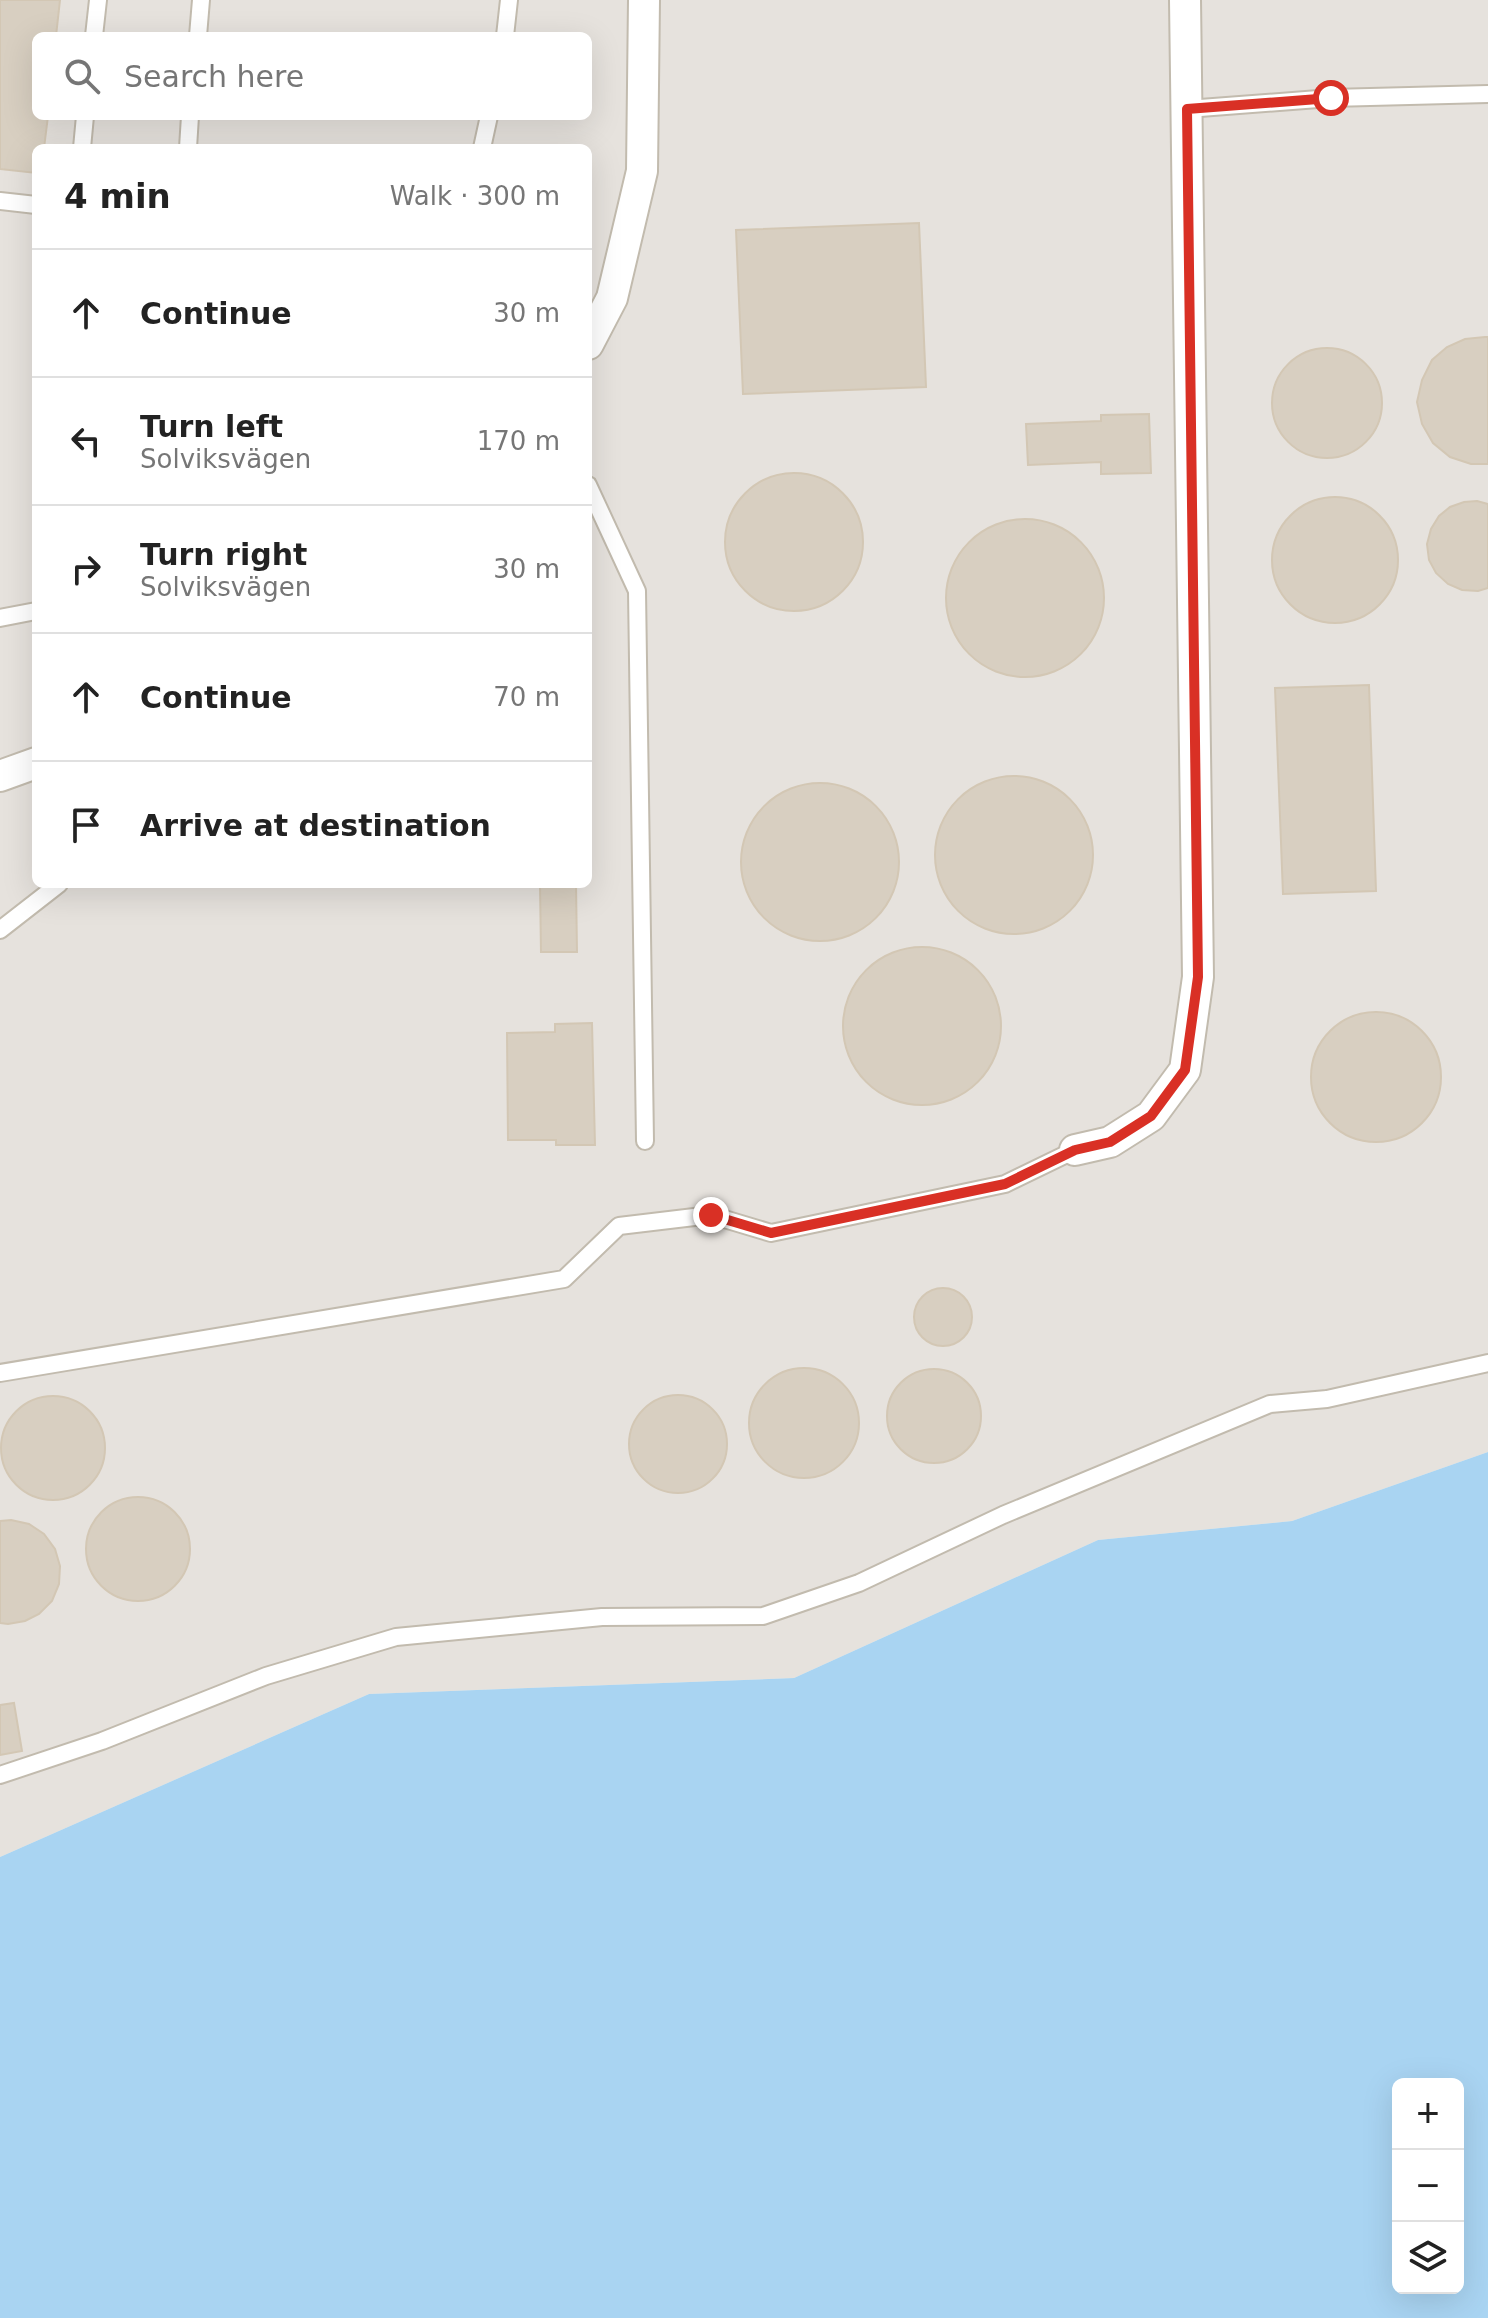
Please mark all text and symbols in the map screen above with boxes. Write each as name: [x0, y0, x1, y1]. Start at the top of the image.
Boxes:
search box: [32, 32, 592, 120]
icon: search: [60, 54, 104, 98]
text: Search here: [124, 59, 304, 94]
route start: [1313, 80, 1349, 116]
text: 4 min: [64, 176, 171, 216]
text: Walk · 300 m: [390, 181, 560, 211]
icon: ahead: [64, 291, 108, 335]
text: Continue: [140, 296, 292, 331]
text: 30 m: [493, 298, 560, 328]
text: Turn left: [140, 409, 283, 444]
icon: left: [64, 419, 108, 463]
text: 170 m: [477, 426, 560, 456]
text: Solviksvägen: [140, 444, 311, 474]
text: Turn right: [140, 537, 307, 572]
icon: right: [64, 547, 108, 591]
text: 30 m: [493, 554, 560, 584]
text: Solviksvägen: [140, 572, 311, 602]
icon: ahead: [64, 675, 108, 719]
text: Continue: [140, 680, 292, 715]
text: 70 m: [493, 682, 560, 712]
icon: arrive: [64, 803, 108, 847]
text: Arrive at destination: [140, 808, 491, 843]
route end: [693, 1197, 729, 1233]
map controls: [1392, 2078, 1464, 2294]
button: +: [1392, 2078, 1464, 2150]
button: −: [1392, 2150, 1464, 2222]
button: layers: [1392, 2222, 1464, 2294]

